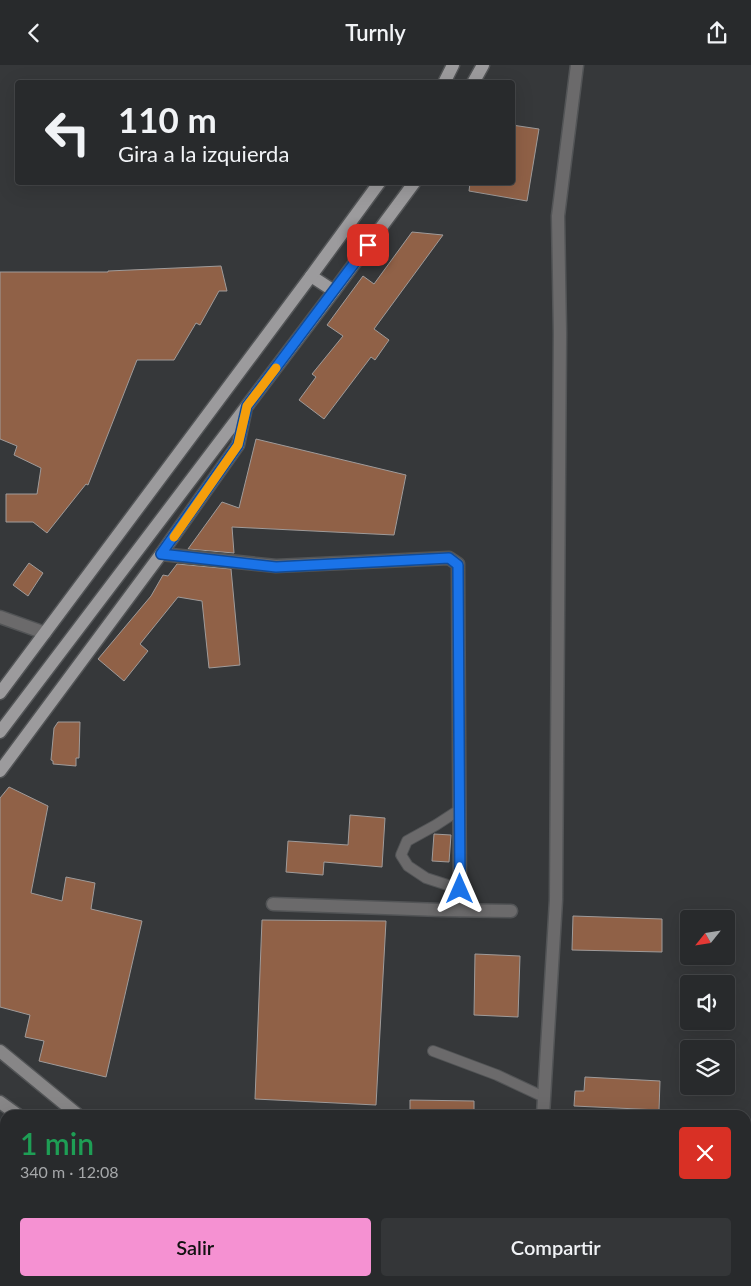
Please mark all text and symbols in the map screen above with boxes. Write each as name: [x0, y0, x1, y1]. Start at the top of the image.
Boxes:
icon: back: [20, 19, 48, 47]
text: Turnly: [345, 19, 406, 46]
icon: share: [703, 19, 731, 47]
text: 110 m: [118, 98, 217, 140]
icon: left: [35, 100, 100, 165]
text: Gira a la izquierda: [118, 140, 289, 167]
pin: [347, 224, 389, 266]
icon: arrive: [354, 231, 382, 259]
position arrow: [433, 862, 485, 914]
north arrow: [680, 910, 735, 965]
map controls: [680, 910, 735, 1095]
button: sound: [680, 975, 735, 1030]
button: layers: [680, 1040, 735, 1095]
text: 1 min: [20, 1125, 94, 1161]
button: close: [679, 1127, 731, 1179]
text: 340 m · 12:08: [20, 1162, 119, 1181]
button: Salir: [20, 1218, 371, 1276]
button: Compartir: [381, 1218, 731, 1276]

